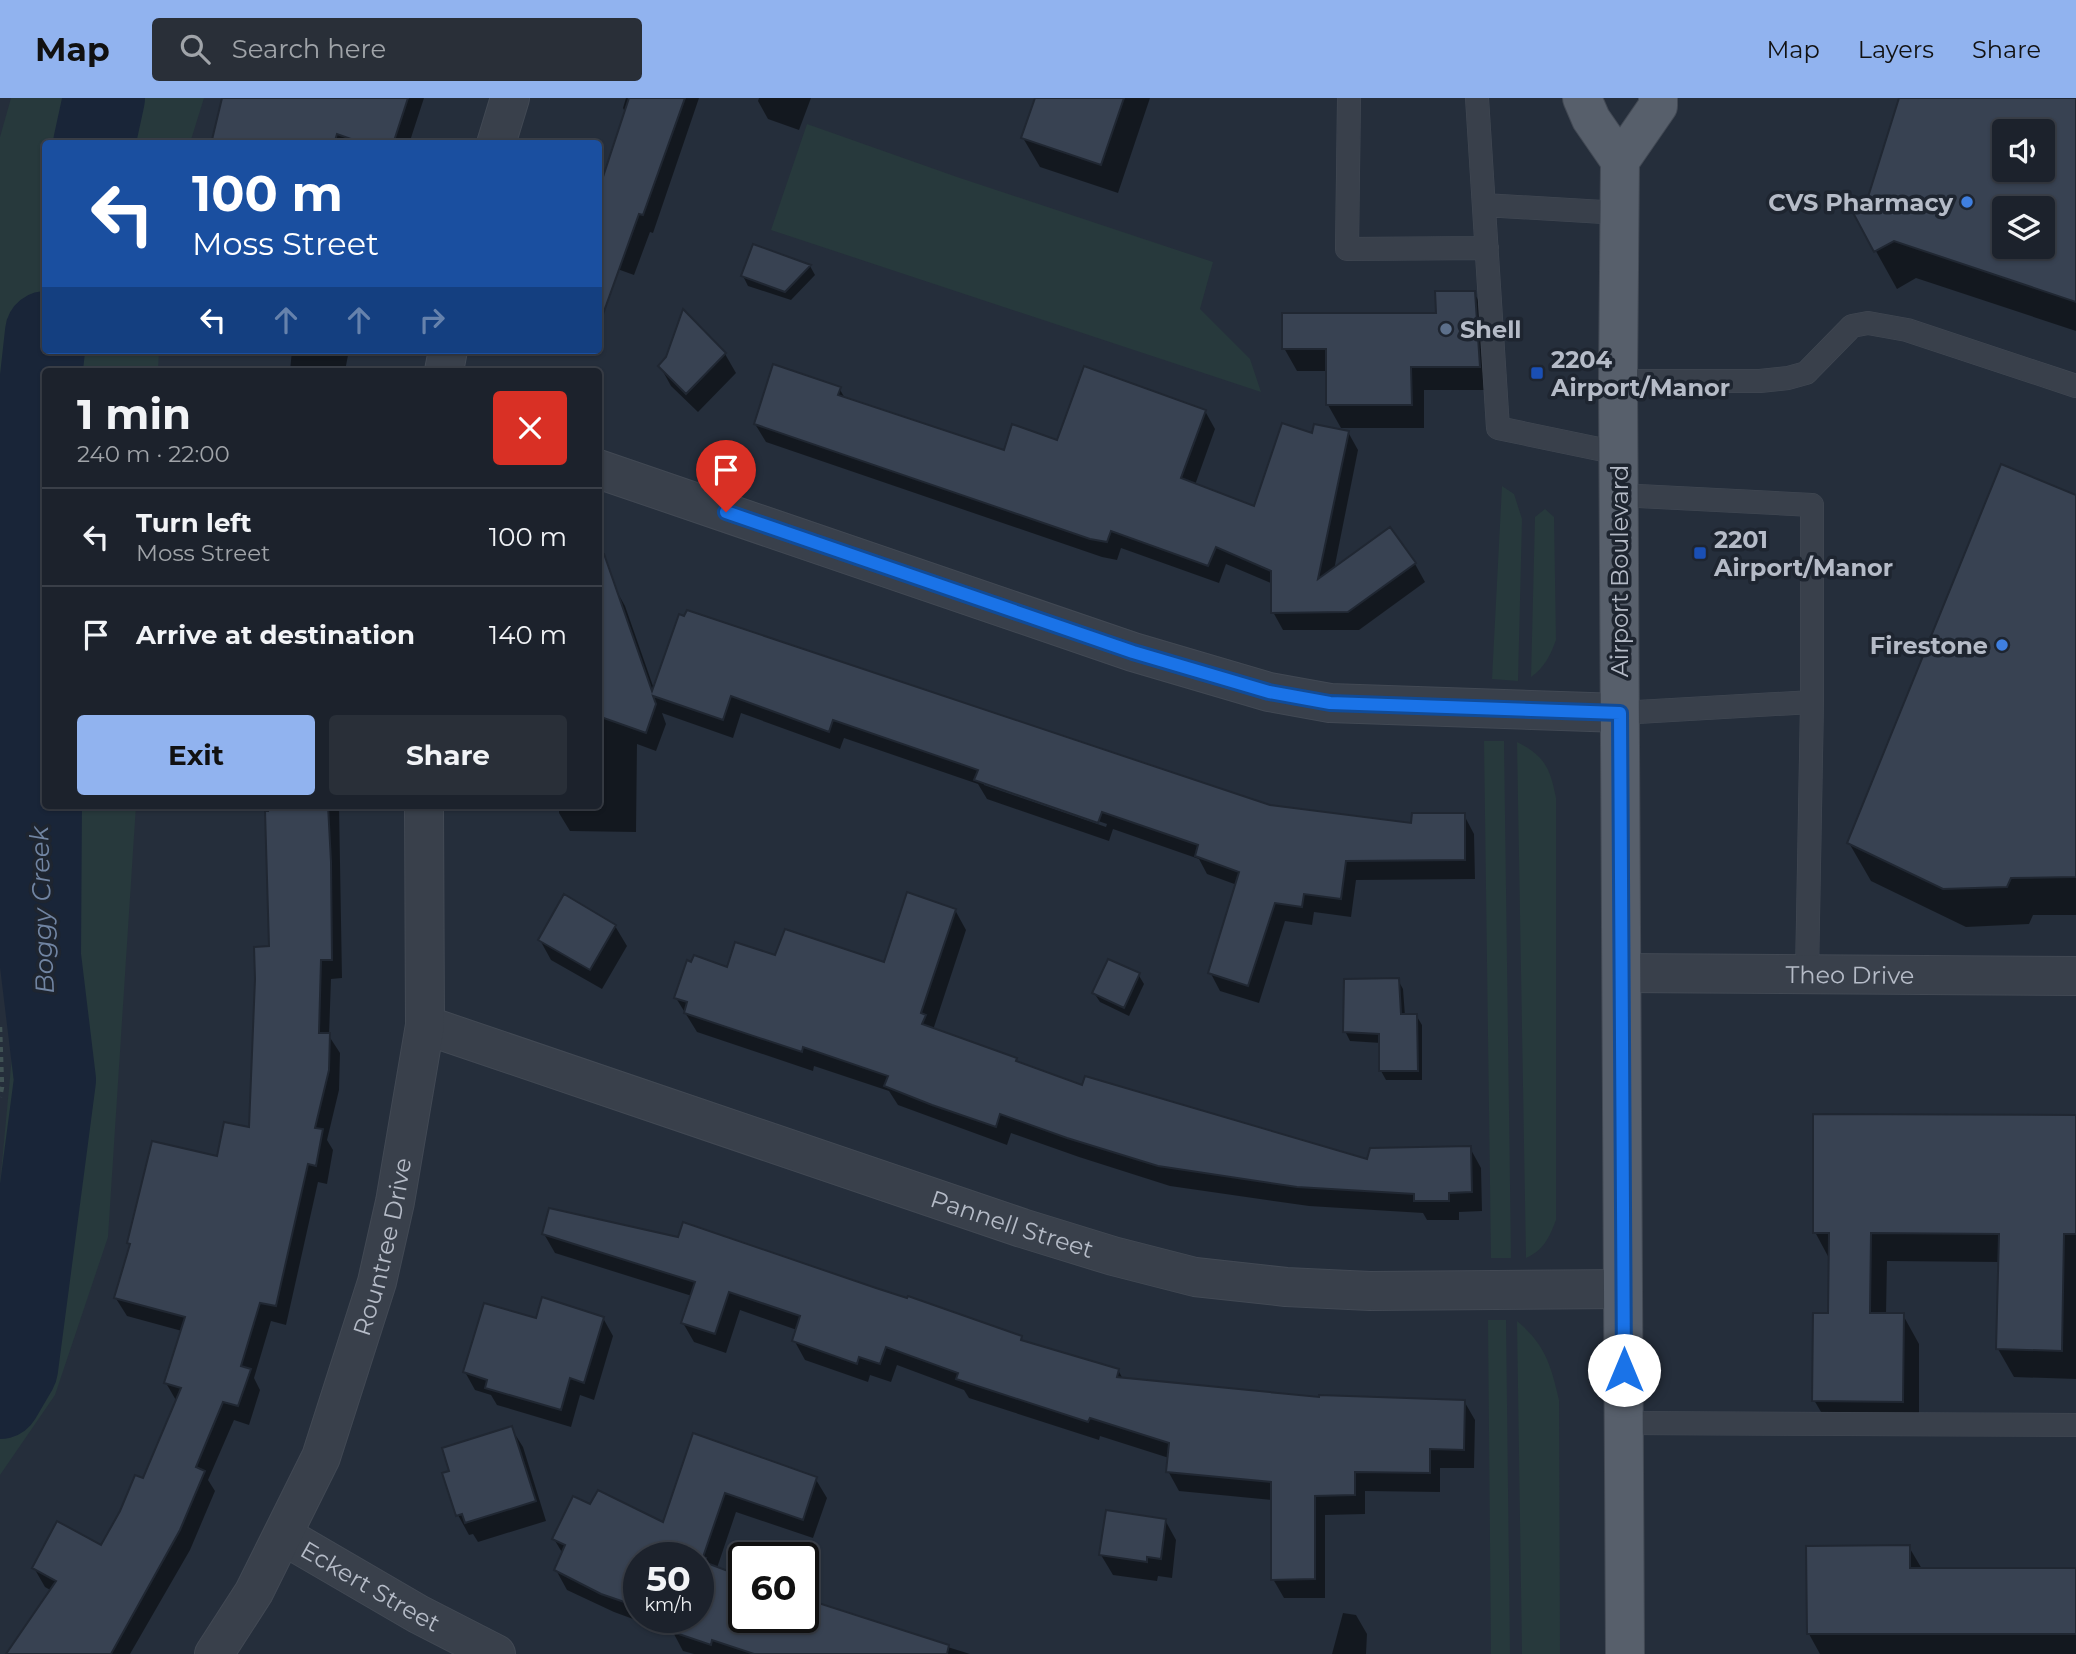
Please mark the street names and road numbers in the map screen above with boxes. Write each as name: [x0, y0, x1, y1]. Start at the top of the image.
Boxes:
street label: Airport Boulevard: [1605, 465, 1634, 677]
street label: Theo Drive: [1786, 960, 1914, 989]
street label: Rountree Drive: [346, 1155, 417, 1339]
street label: Pannell Street: [927, 1184, 1098, 1264]
street label: Eckert Street: [296, 1534, 445, 1638]

